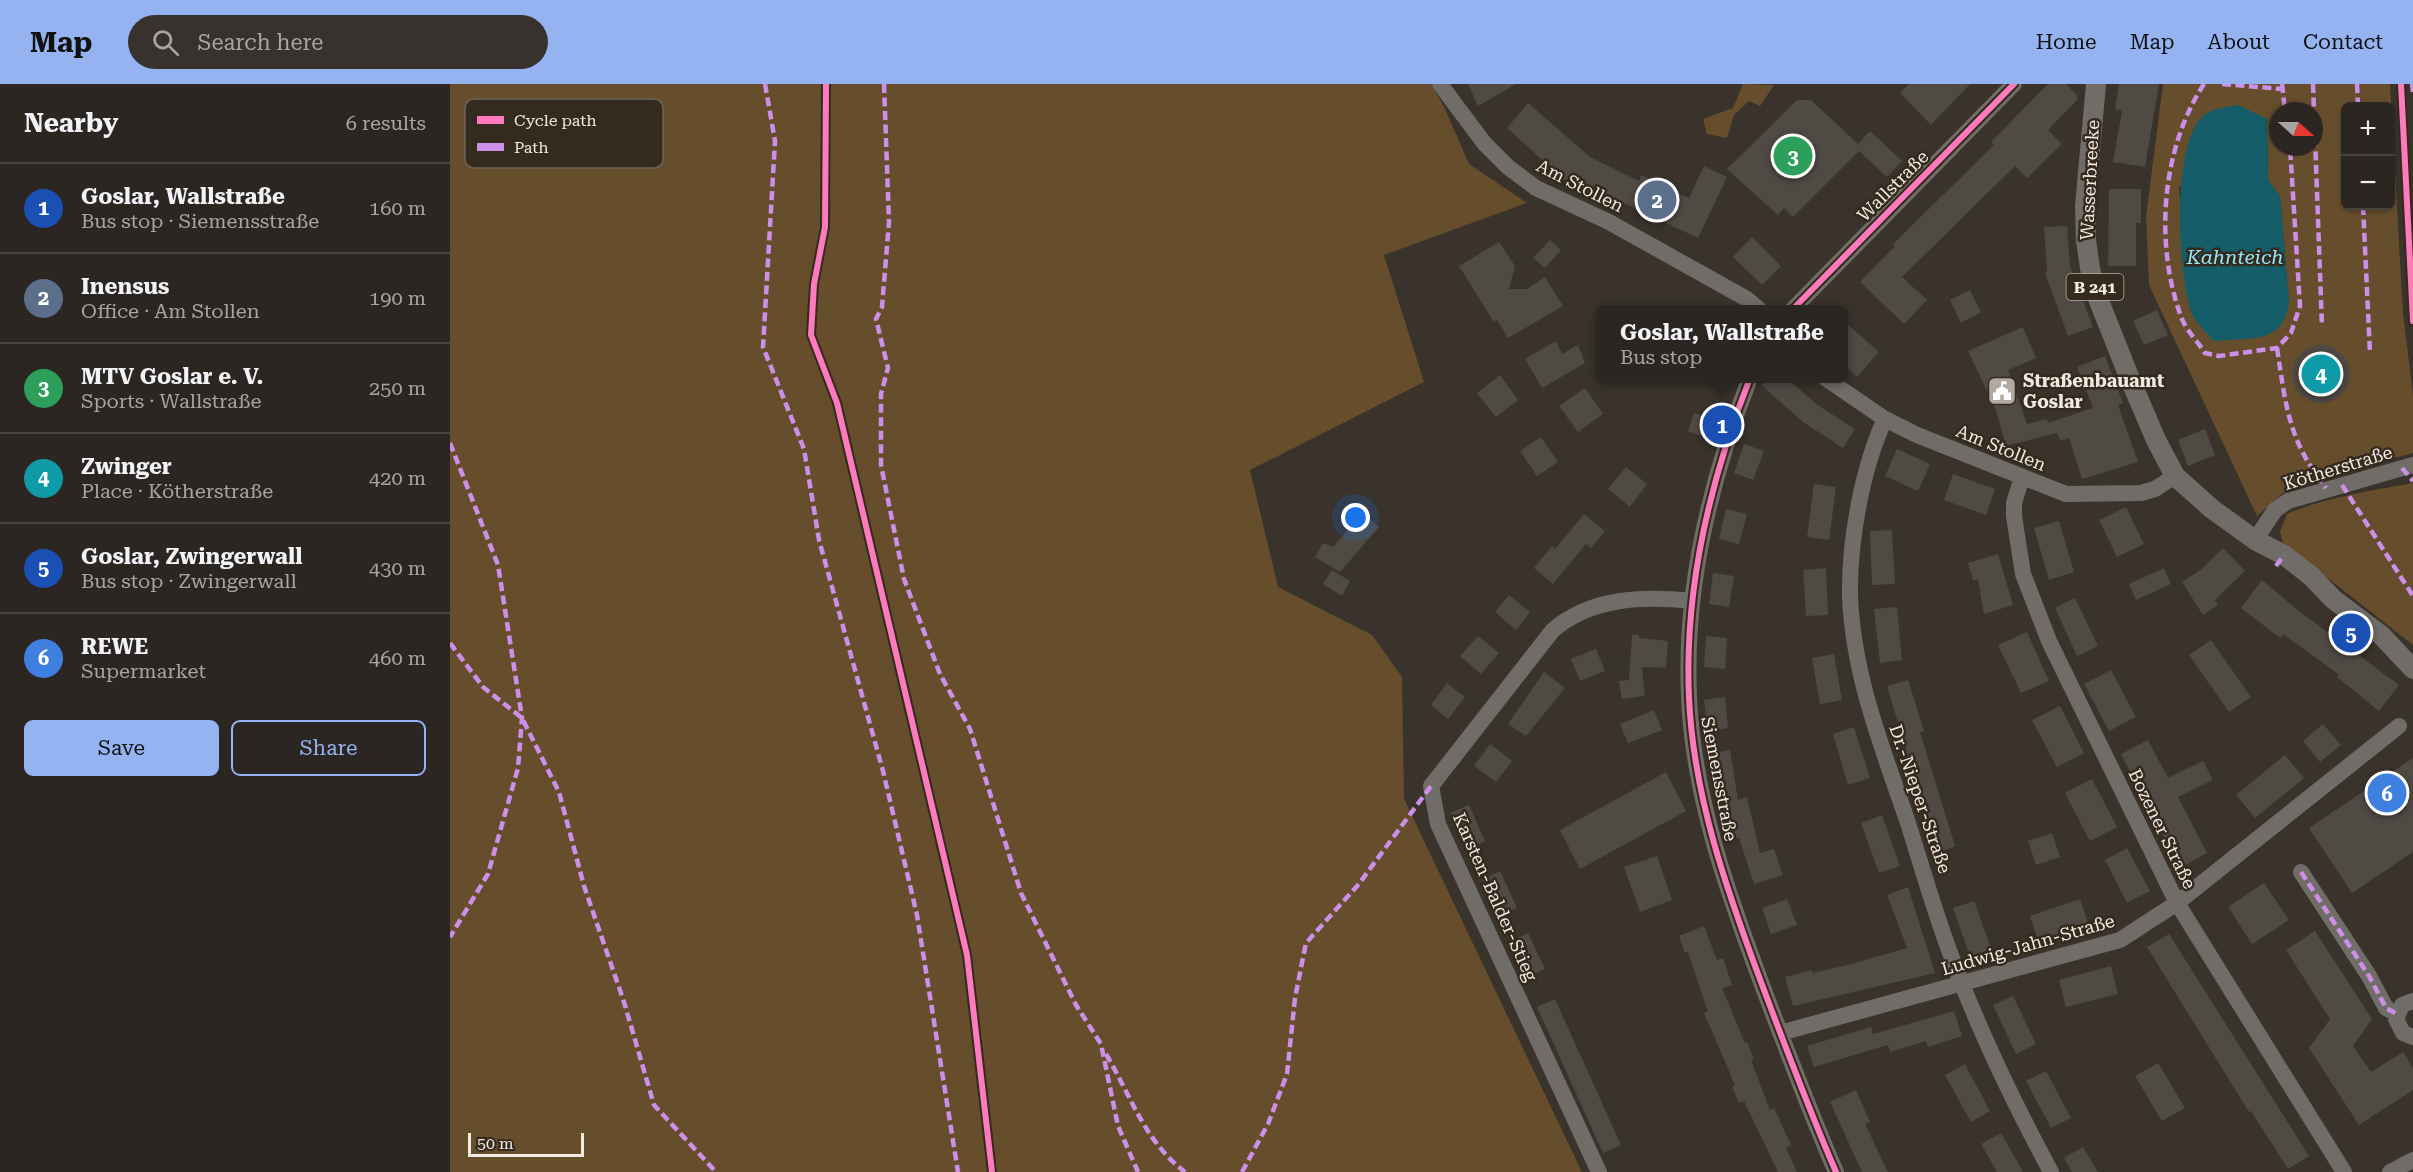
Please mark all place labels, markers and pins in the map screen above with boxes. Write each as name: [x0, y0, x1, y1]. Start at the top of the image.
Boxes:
pin: 3: [1774, 134, 1812, 178]
pin: 2: [1638, 178, 1676, 222]
pin: 4: [2302, 352, 2340, 396]
place label: Straßenbauamt Goslar: [2023, 370, 2164, 412]
public building icon: Straßenbauamt Goslar: [1986, 375, 2018, 407]
pin: 1: [1702, 402, 1742, 448]
pin: 5: [2332, 610, 2370, 656]
pin: 6: [2368, 770, 2406, 816]

